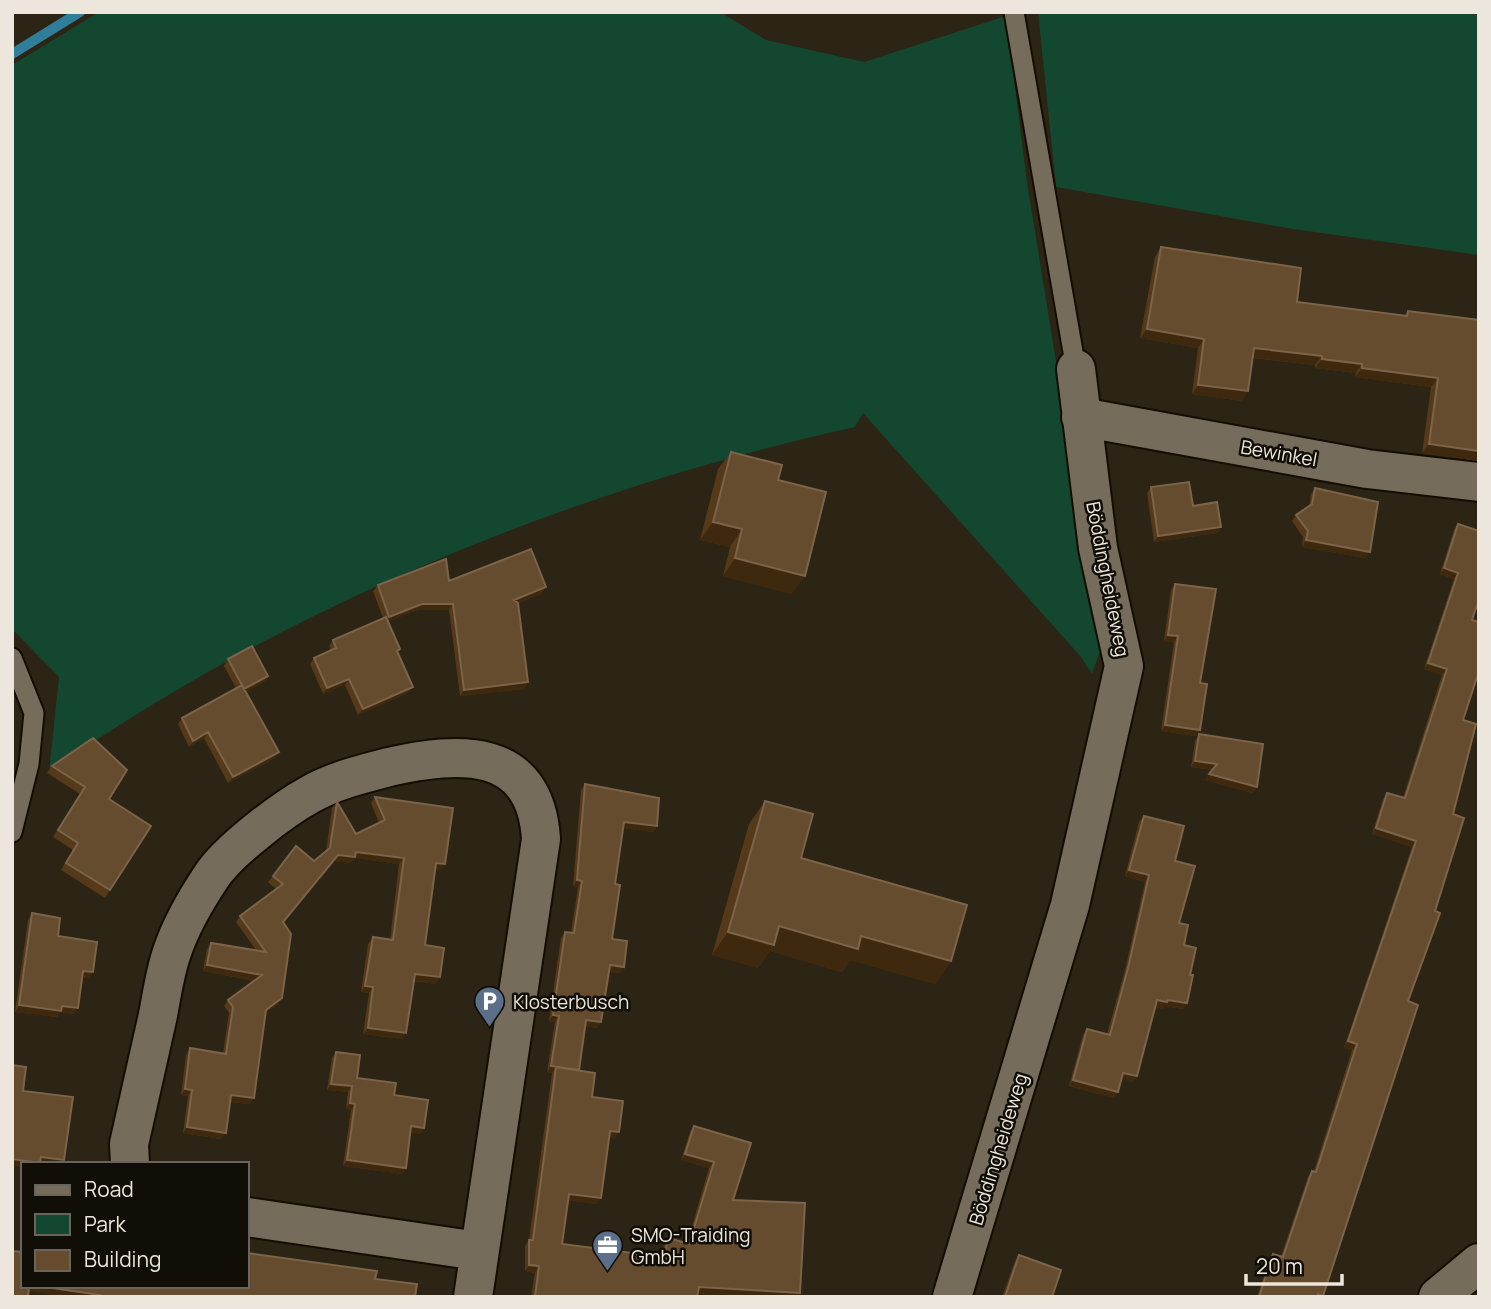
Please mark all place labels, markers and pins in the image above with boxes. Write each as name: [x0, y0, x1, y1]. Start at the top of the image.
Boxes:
parking icon: Klosterbusch: [473, 985, 507, 1029]
place label: Klosterbusch: [513, 989, 629, 1015]
place label: SMO-Traiding GmbH: [631, 1222, 750, 1270]
office icon: SMO-Traiding GmbH: [591, 1229, 625, 1273]

